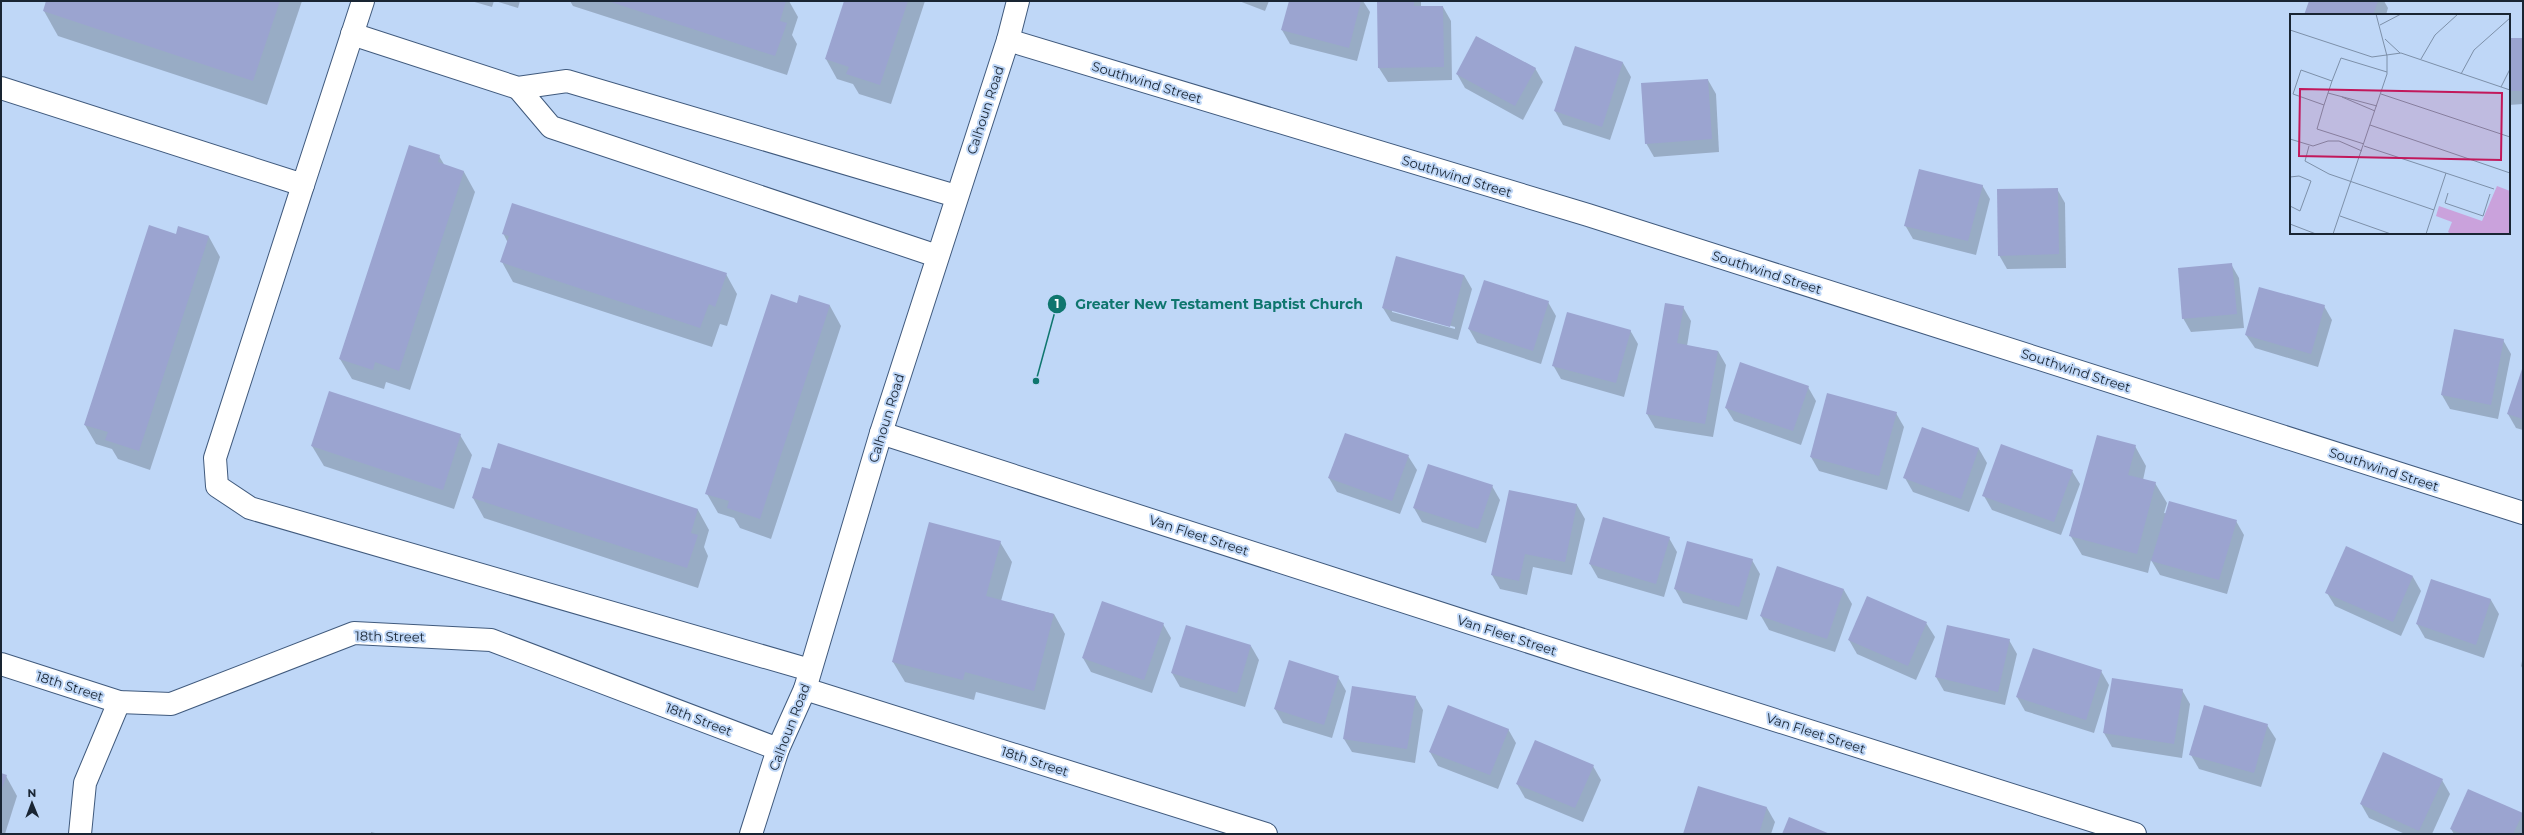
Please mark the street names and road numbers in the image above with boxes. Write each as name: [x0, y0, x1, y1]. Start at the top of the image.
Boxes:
street label: Southwind Street: [1090, 58, 1204, 106]
street label: Calhoun Road: [963, 64, 1007, 156]
street label: Southwind Street: [1400, 152, 1514, 200]
street label: Southwind Street: [1710, 247, 1824, 297]
street label: Southwind Street: [2019, 345, 2133, 395]
street label: Calhoun Road: [865, 372, 907, 464]
street label: Southwind Street: [2327, 444, 2441, 494]
street label: Van Fleet Street: [1147, 511, 1251, 559]
street label: Van Fleet Street: [1455, 611, 1559, 659]
street label: 18th Street: [355, 627, 425, 645]
street label: 18th Street: [34, 668, 106, 704]
street label: Calhoun Road: [765, 681, 813, 773]
street label: 18th Street: [664, 699, 734, 739]
street label: Van Fleet Street: [1764, 709, 1868, 757]
street label: 18th Street: [999, 743, 1071, 779]

